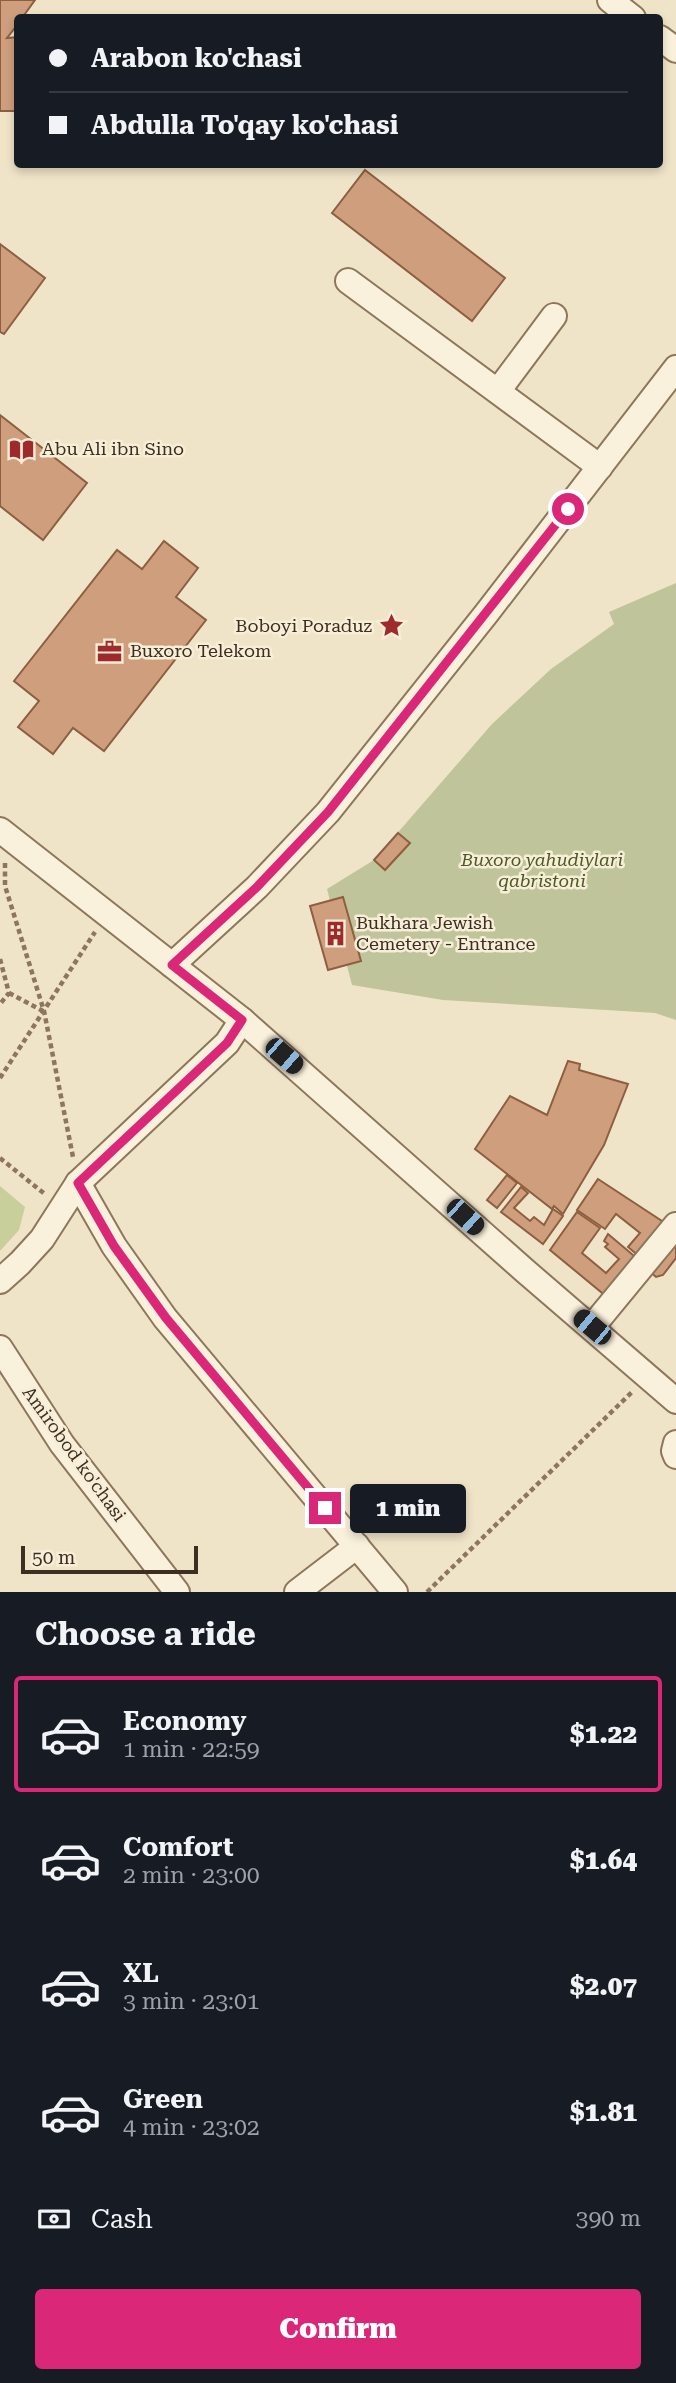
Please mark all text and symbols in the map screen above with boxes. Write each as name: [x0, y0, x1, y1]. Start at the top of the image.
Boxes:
text: Arabon ko'chasi: [91, 43, 302, 73]
text: Abdulla To'qay ko'chasi: [91, 110, 398, 140]
library icon: Abu Ali ibn Sino: [8, 435, 36, 463]
place label: Abu Ali ibn Sino: [42, 438, 184, 459]
route start: [552, 493, 584, 525]
place icon: Boboyi Poraduz: [378, 612, 406, 640]
place label: Boboyi Poraduz: [235, 615, 373, 636]
office icon: Buxoro Telekom: [96, 637, 124, 665]
place label: Buxoro Telekom: [130, 640, 271, 661]
park label: Buxoro yahudiylari qabristoni: [460, 849, 623, 891]
place label: Bukhara Jewish Cemetery - Entrance: [356, 912, 536, 954]
building icon: Bukhara Jewish Cemetery - Entrance: [322, 919, 350, 947]
car: [262, 1034, 307, 1078]
car: [443, 1195, 488, 1239]
car: [570, 1305, 615, 1349]
street label: Amirobod ko'chasi: [18, 1382, 131, 1525]
callout: 1 min: [350, 1484, 465, 1532]
route end: [309, 1492, 341, 1524]
text: 1 min: [376, 1495, 440, 1522]
scale bar: [21, 1543, 198, 1575]
text: 50 m: [32, 1546, 75, 1569]
text: Choose a ride: [35, 1615, 256, 1653]
icon: car: [39, 1703, 102, 1766]
text: Economy: [123, 1706, 246, 1736]
text: $1.22: [570, 1719, 637, 1749]
text: 1 min · 22:59: [123, 1736, 260, 1763]
icon: car: [39, 1829, 102, 1892]
text: Comfort: [123, 1832, 233, 1862]
text: $1.64: [570, 1845, 637, 1875]
text: 2 min · 23:00: [123, 1862, 260, 1889]
icon: car: [39, 1955, 102, 2018]
text: XL: [123, 1958, 159, 1988]
text: $2.07: [570, 1971, 637, 2001]
text: 3 min · 23:01: [123, 1988, 260, 2015]
icon: car: [39, 2081, 102, 2144]
text: Green: [123, 2084, 203, 2114]
text: $1.81: [570, 2097, 637, 2127]
text: 4 min · 23:02: [123, 2114, 260, 2141]
icon: cash: [35, 2200, 73, 2238]
text: Cash: [91, 2204, 153, 2234]
text: 390 m: [576, 2205, 641, 2232]
button: Confirm: [35, 2289, 641, 2369]

